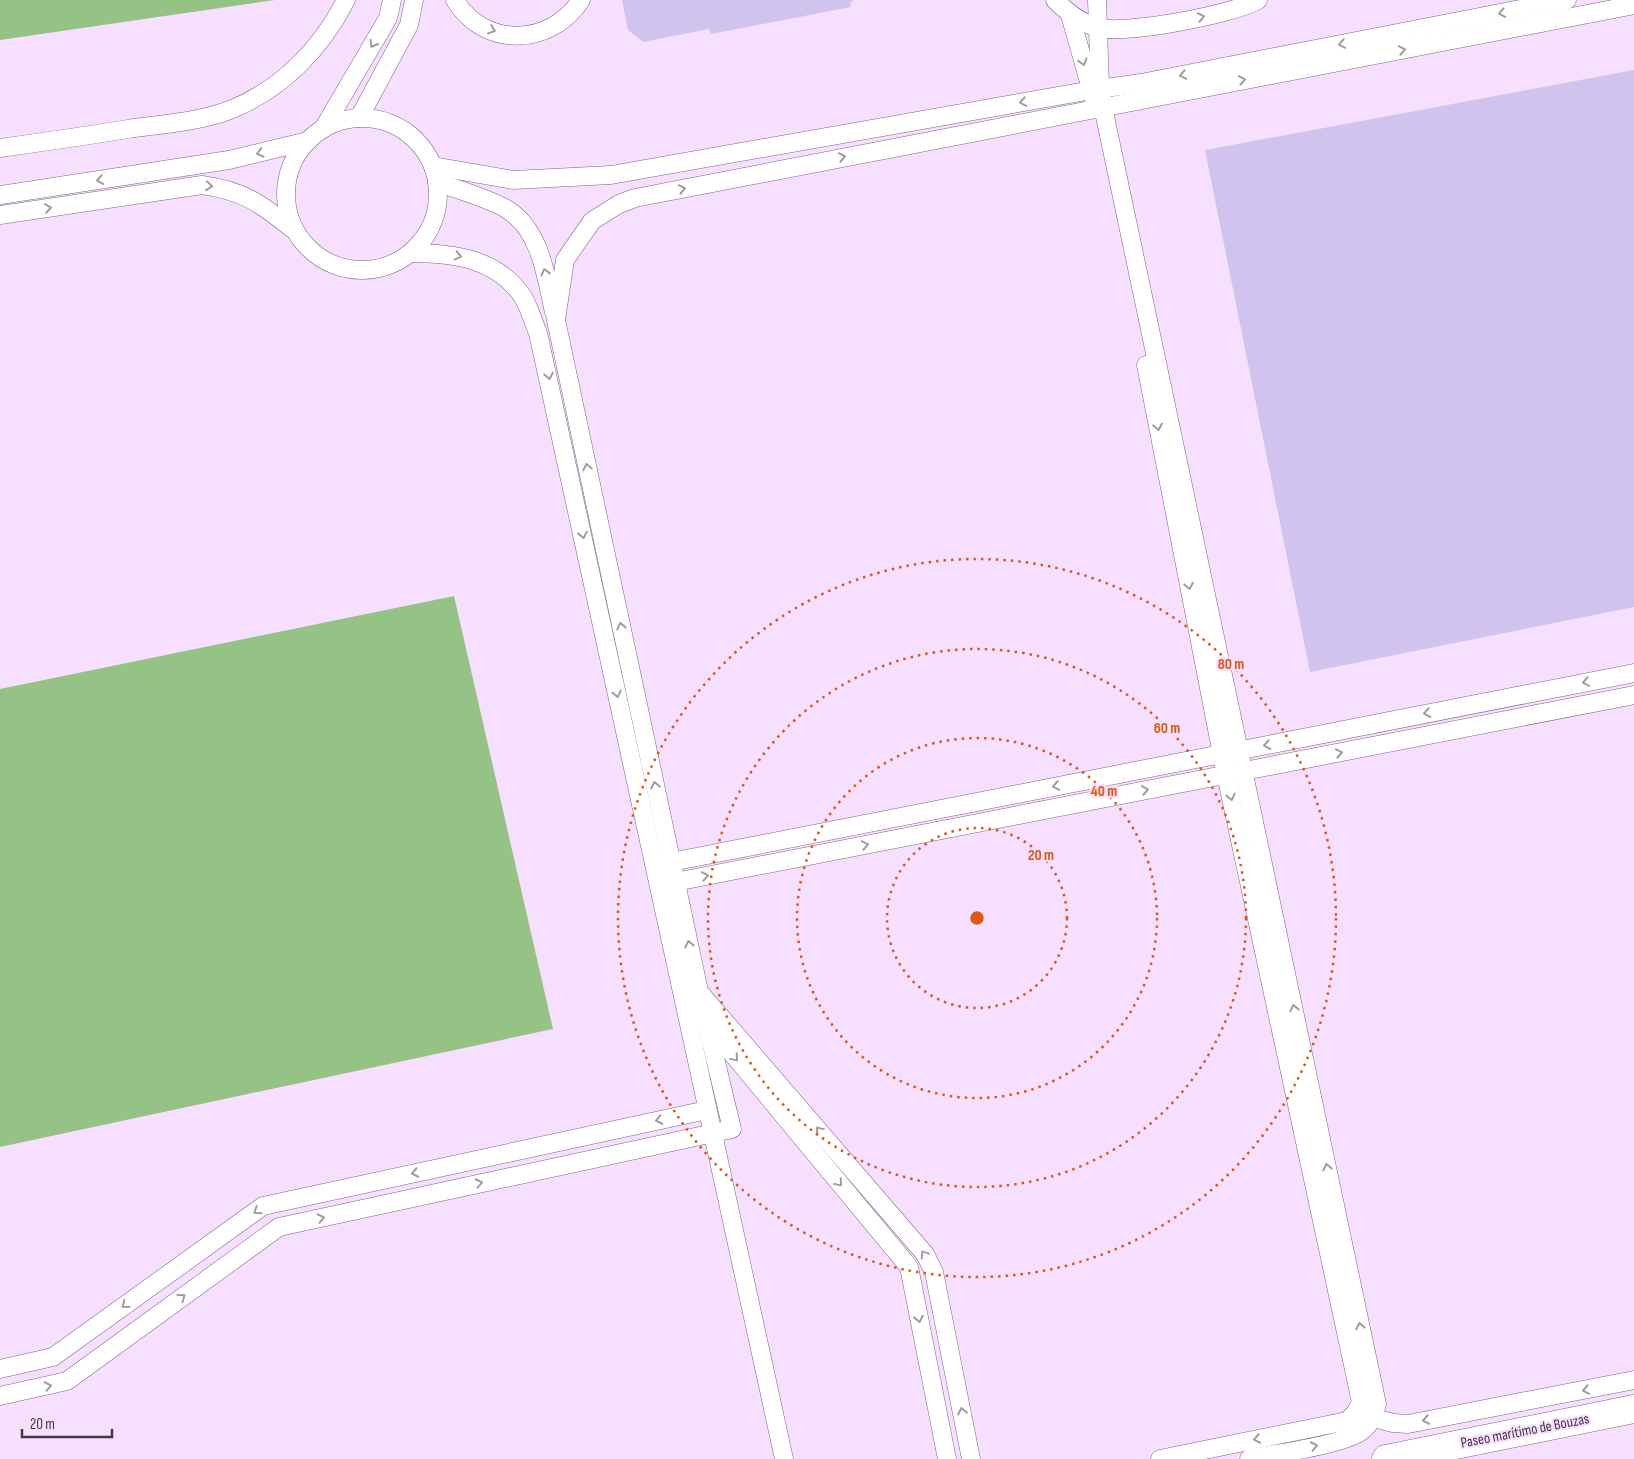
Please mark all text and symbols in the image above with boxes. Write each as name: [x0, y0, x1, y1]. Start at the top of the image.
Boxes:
one-way arrow: [1498, 7, 1506, 17]
one-way arrow: [1196, 12, 1205, 22]
one-way arrow: [487, 24, 496, 34]
one-way arrow: [1338, 38, 1347, 48]
one-way arrow: [369, 39, 379, 48]
one-way arrow: [1397, 45, 1406, 55]
one-way arrow: [1078, 58, 1088, 66]
one-way arrow: [1179, 69, 1187, 79]
one-way arrow: [1238, 76, 1246, 86]
one-way arrow: [1018, 96, 1027, 106]
one-way arrow: [257, 147, 265, 157]
one-way arrow: [837, 153, 846, 163]
one-way arrow: [96, 174, 105, 184]
one-way arrow: [205, 180, 213, 191]
one-way arrow: [678, 184, 687, 194]
one-way arrow: [44, 203, 53, 213]
one-way arrow: [454, 250, 463, 261]
one-way arrow: [540, 268, 551, 277]
one-way arrow: [543, 372, 554, 381]
one-way arrow: [1152, 423, 1163, 431]
one-way arrow: [583, 462, 593, 471]
one-way arrow: [577, 531, 588, 540]
one-way arrow: [1183, 582, 1194, 591]
one-way arrow: [616, 621, 627, 630]
text: 80 m: [1218, 655, 1244, 674]
one-way arrow: [1582, 676, 1591, 687]
one-way arrow: [611, 690, 622, 699]
one-way arrow: [1422, 708, 1431, 718]
text: 60 m: [1154, 719, 1180, 738]
one-way arrow: [1263, 739, 1272, 749]
one-way arrow: [1334, 748, 1343, 758]
one-way arrow: [650, 780, 661, 789]
one-way arrow: [1052, 780, 1061, 791]
text: 40 m: [1091, 782, 1117, 801]
one-way arrow: [1140, 786, 1149, 796]
one-way arrow: [1225, 793, 1236, 802]
one-way arrow: [861, 840, 869, 851]
text: 20 m: [1028, 846, 1054, 865]
one-way arrow: [701, 872, 710, 882]
centre of rings: [968, 909, 986, 927]
one-way arrow: [684, 939, 694, 948]
one-way arrow: [1289, 1003, 1299, 1012]
one-way arrow: [729, 1052, 738, 1061]
one-way arrow: [655, 1114, 664, 1125]
one-way arrow: [815, 1127, 824, 1136]
one-way arrow: [1322, 1162, 1333, 1171]
one-way arrow: [410, 1167, 419, 1178]
one-way arrow: [833, 1177, 842, 1186]
one-way arrow: [475, 1178, 484, 1189]
one-way arrow: [254, 1205, 263, 1214]
one-way arrow: [316, 1213, 325, 1223]
one-way arrow: [921, 1250, 930, 1260]
one-way arrow: [176, 1295, 185, 1303]
one-way arrow: [121, 1299, 131, 1308]
one-way arrow: [914, 1314, 924, 1323]
one-way arrow: [1356, 1321, 1366, 1330]
one-way arrow: [43, 1381, 52, 1392]
one-way arrow: [1582, 1384, 1591, 1394]
scale bar: [22, 1406, 112, 1438]
one-way arrow: [957, 1407, 967, 1416]
street label: Paseo marítimo de Bouzas: [1459, 1409, 1591, 1453]
one-way arrow: [1422, 1414, 1431, 1425]
text: 20 m: [30, 1415, 55, 1434]
one-way arrow: [1253, 1434, 1262, 1444]
one-way arrow: [1309, 1441, 1318, 1451]

